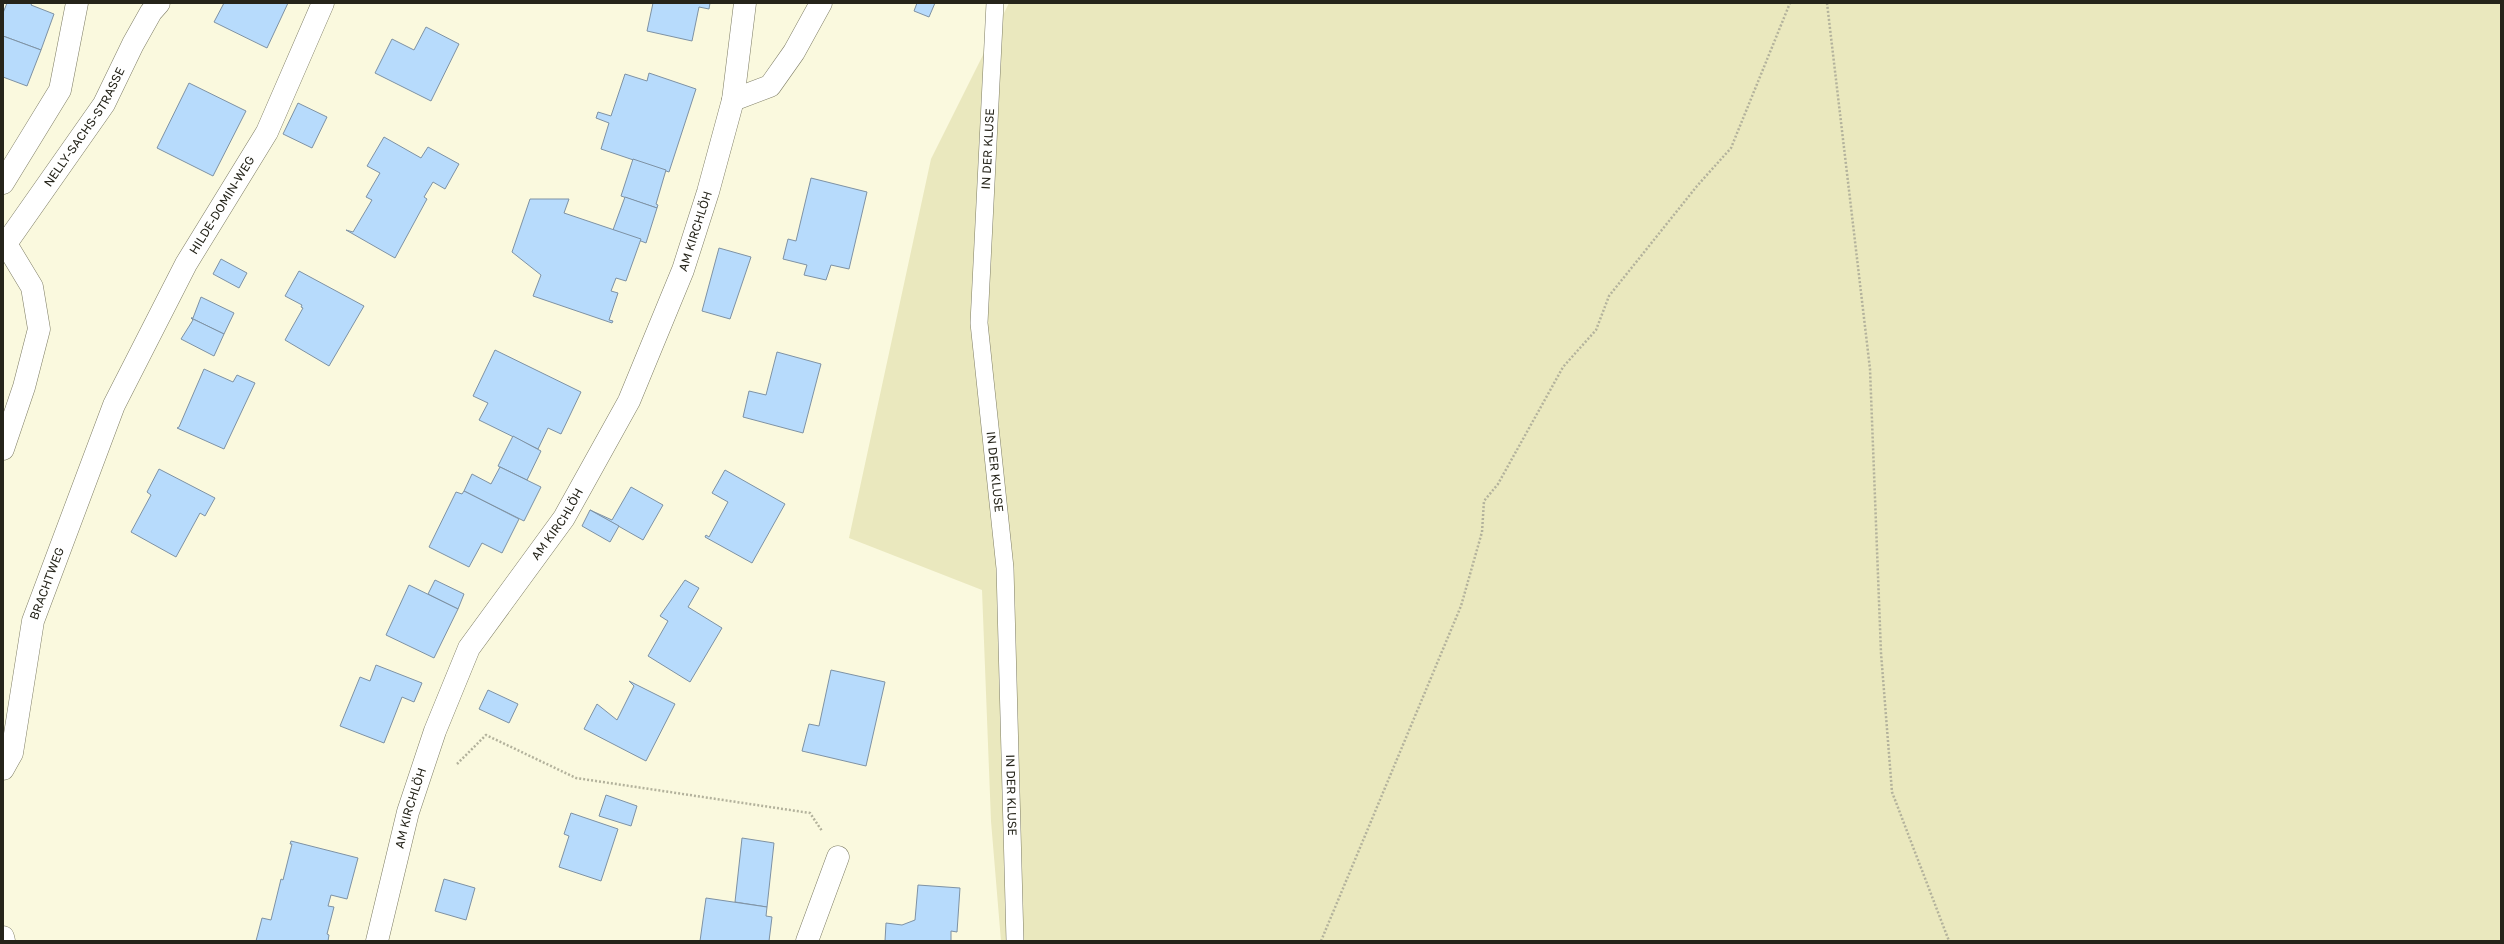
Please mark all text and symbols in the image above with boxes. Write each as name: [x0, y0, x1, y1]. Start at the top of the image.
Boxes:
street label: NELLY-SACHS-STRASSE: [40, 65, 128, 189]
street label: IN DER KLUSE: [978, 108, 997, 190]
street label: HILDE-DOMIN-WEG: [186, 153, 257, 257]
street label: AM KIRCHLÖH: [675, 189, 715, 273]
street label: IN DER KLUSE: [984, 430, 1007, 513]
street label: AM KIRCHLÖH: [528, 485, 586, 563]
street label: BRACHTWEG: [26, 545, 67, 622]
street label: IN DER KLUSE: [1003, 754, 1020, 836]
street label: AM KIRCHLÖH: [391, 766, 429, 850]

